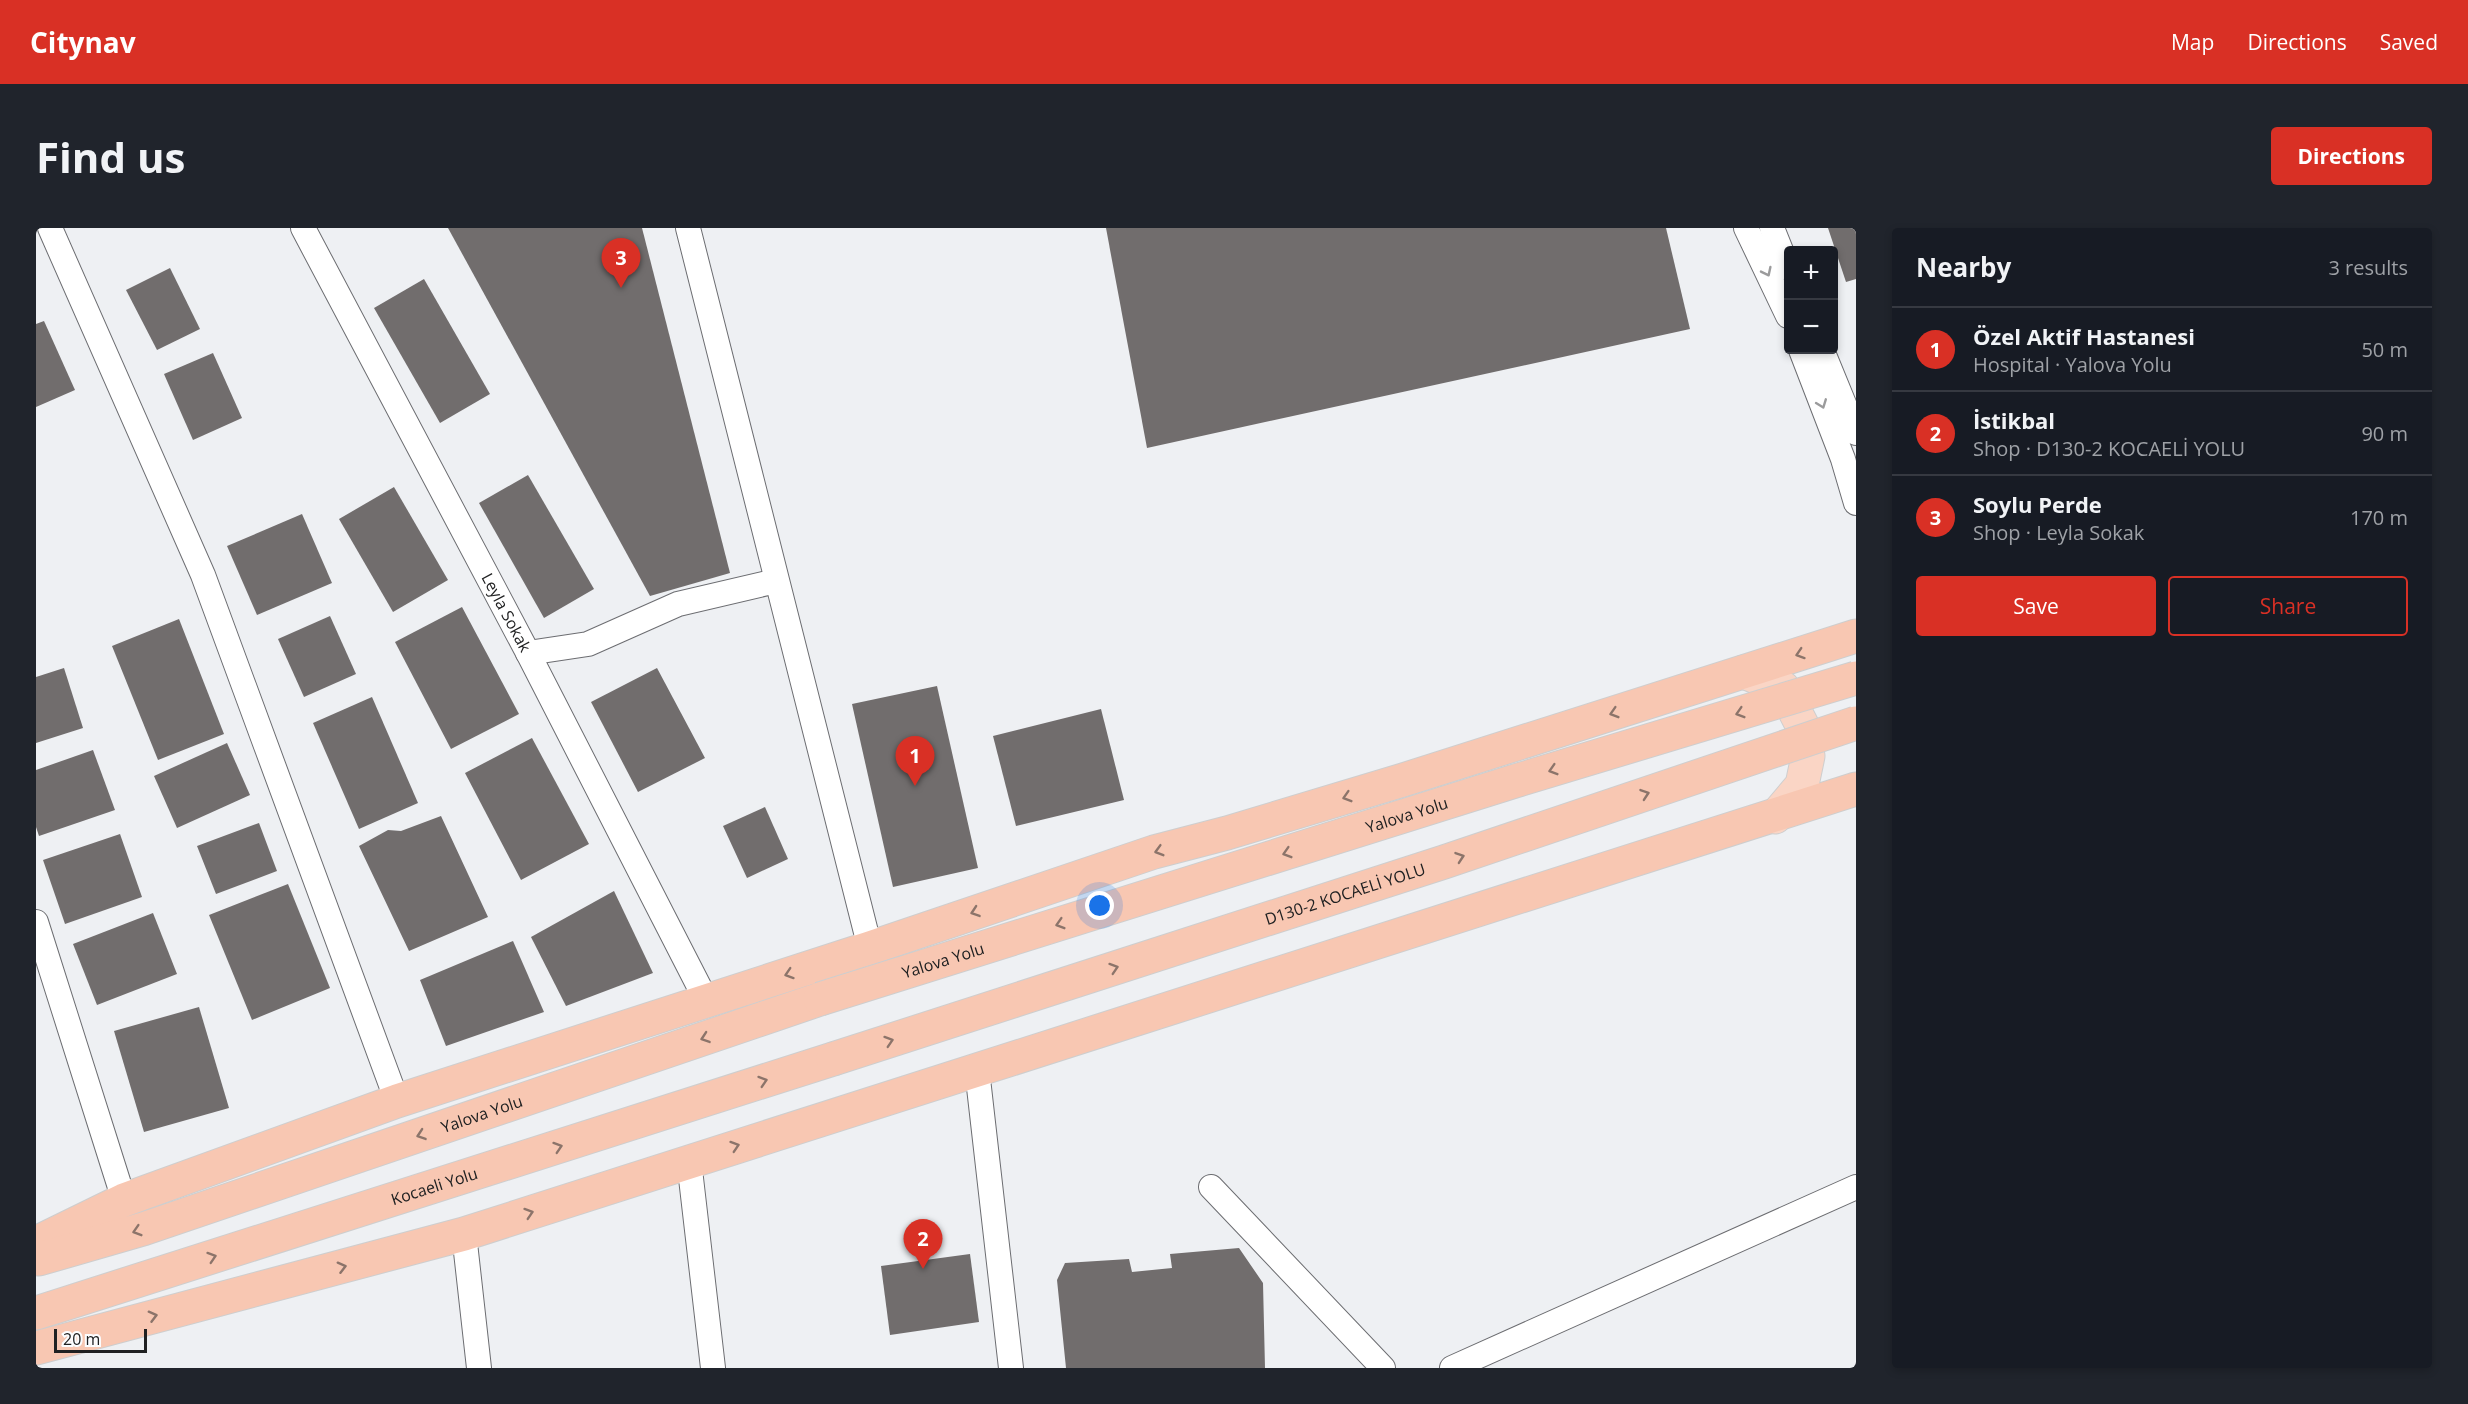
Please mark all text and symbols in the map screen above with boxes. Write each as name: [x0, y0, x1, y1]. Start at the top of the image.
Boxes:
text: Citynav: [30, 23, 136, 61]
text: Map: [2171, 28, 2214, 56]
text: Directions: [2247, 28, 2347, 56]
text: Saved: [2380, 28, 2438, 56]
button: Directions: [2271, 127, 2432, 185]
text: Find us: [36, 128, 185, 185]
pin: 3: [602, 238, 640, 288]
map controls: [1784, 246, 1838, 354]
button: +: [1784, 246, 1838, 300]
text: Nearby: [1916, 249, 2011, 285]
text: 3 results: [2328, 254, 2408, 281]
one-way arrow: [1760, 266, 1772, 277]
button: −: [1784, 300, 1838, 354]
text: Özel Aktif Hastanesi: [1973, 321, 2195, 351]
text: 1: [1930, 336, 1941, 363]
text: 50 m: [2361, 336, 2408, 363]
text: Hospital · Yalova Yolu: [1973, 351, 2172, 378]
one-way arrow: [1815, 398, 1828, 409]
text: İstikbal: [1973, 405, 2055, 435]
text: 2: [1930, 420, 1941, 447]
text: 90 m: [2361, 420, 2408, 447]
text: Shop · D130-2 KOCAELİ YOLU: [1973, 435, 2245, 462]
text: Soylu Perde: [1973, 489, 2102, 519]
text: 3: [1930, 504, 1941, 531]
text: 170 m: [2350, 504, 2408, 531]
text: Shop · Leyla Sokak: [1973, 519, 2144, 546]
street label: Leyla Sokak: [477, 569, 537, 656]
button: Save: [1916, 576, 2156, 636]
button: Share: [2168, 576, 2408, 636]
one-way arrow: [1795, 647, 1806, 659]
one-way arrow: [1609, 705, 1620, 718]
one-way arrow: [1735, 706, 1746, 718]
pin: 1: [896, 736, 934, 786]
one-way arrow: [1548, 763, 1559, 775]
one-way arrow: [1342, 789, 1353, 802]
one-way arrow: [1639, 789, 1650, 802]
street label: Yalova Yolu: [1363, 792, 1451, 838]
one-way arrow: [1155, 843, 1165, 856]
one-way arrow: [1282, 846, 1293, 858]
one-way arrow: [1454, 851, 1465, 864]
street label: D130-2 KOCAELİ YOLU: [1262, 858, 1428, 930]
your location: [1085, 891, 1114, 920]
one-way arrow: [970, 905, 980, 918]
one-way arrow: [1055, 916, 1066, 929]
street label: Yalova Yolu: [899, 937, 987, 984]
one-way arrow: [1108, 963, 1119, 975]
one-way arrow: [784, 966, 795, 979]
one-way arrow: [700, 1031, 711, 1043]
one-way arrow: [883, 1036, 894, 1048]
one-way arrow: [757, 1076, 768, 1088]
street label: Yalova Yolu: [438, 1090, 526, 1138]
one-way arrow: [416, 1127, 427, 1140]
one-way arrow: [729, 1141, 740, 1154]
one-way arrow: [552, 1142, 563, 1154]
street label: Kocaeli̇ Yolu: [388, 1162, 480, 1210]
one-way arrow: [523, 1208, 534, 1220]
pin: 2: [904, 1220, 942, 1269]
one-way arrow: [132, 1224, 143, 1236]
one-way arrow: [206, 1252, 217, 1264]
one-way arrow: [337, 1261, 347, 1274]
one-way arrow: [147, 1311, 158, 1323]
scale bar: [54, 1326, 147, 1354]
text: 20 m: [63, 1328, 100, 1350]

